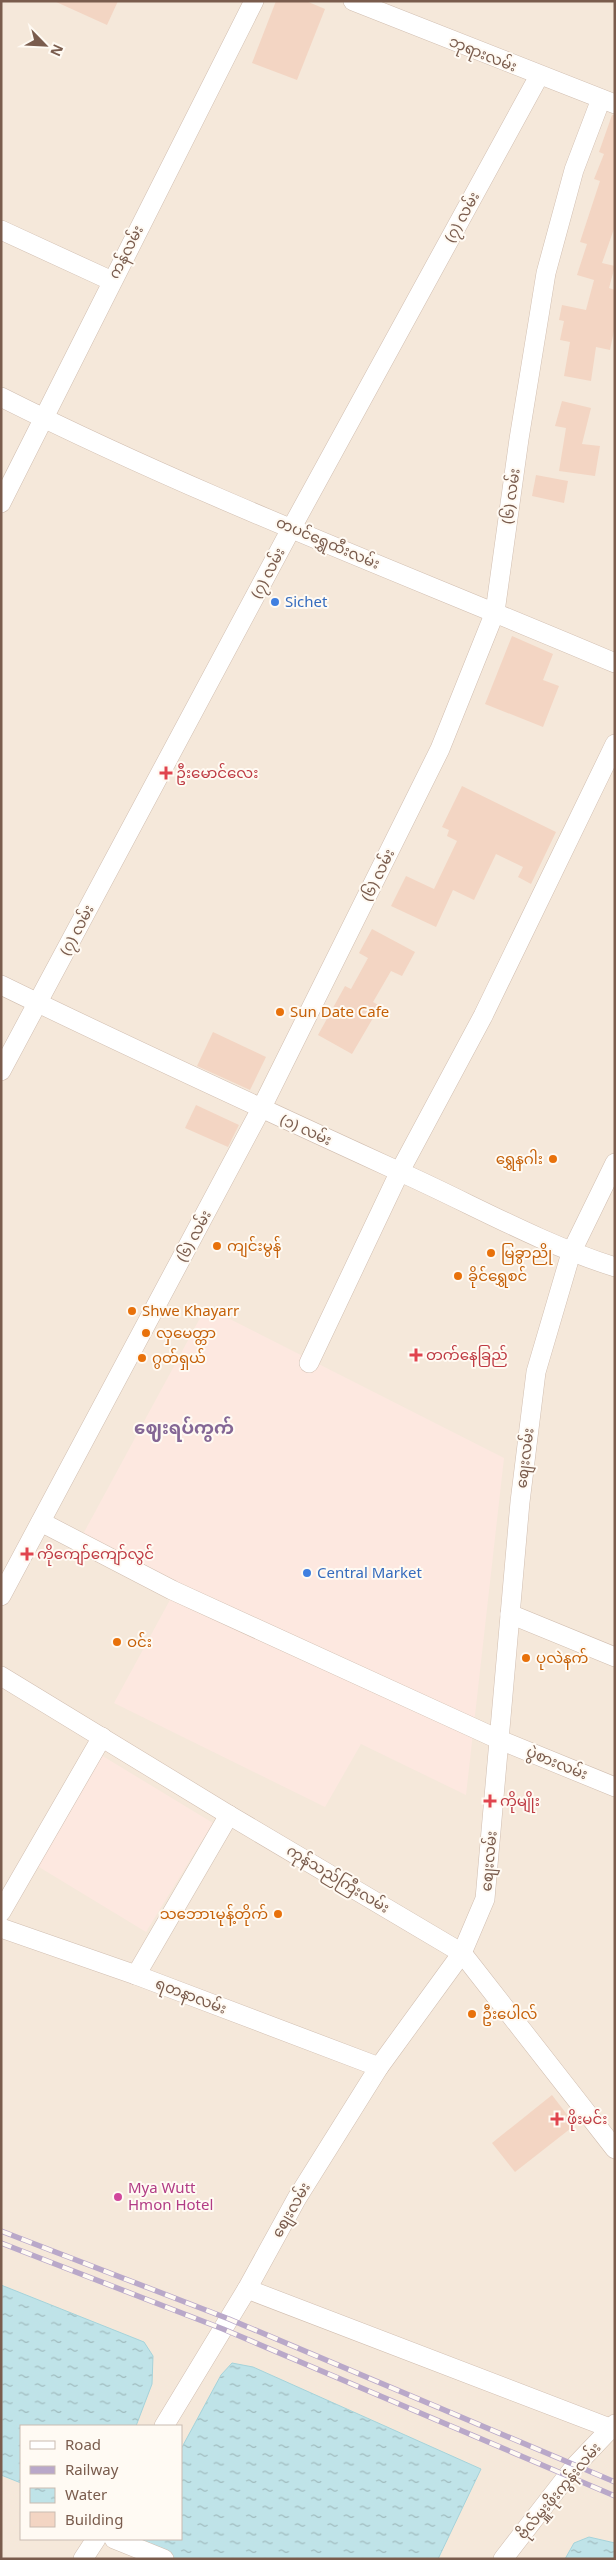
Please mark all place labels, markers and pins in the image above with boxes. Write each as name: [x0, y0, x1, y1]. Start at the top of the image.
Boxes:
place label: Sichet: [285, 591, 328, 611]
marker: Sichet: [269, 596, 281, 608]
place label: ဦးမောင်လေး: [176, 762, 258, 785]
marker: ဦးမောင်လေး: [160, 767, 172, 779]
place label: Sun Date Cafe: [290, 1001, 389, 1021]
marker: Sun Date Cafe: [274, 1006, 286, 1018]
place label: ရွှေနဂါး: [496, 1148, 543, 1171]
marker: ရွှေနဂါး: [547, 1153, 559, 1165]
place label: ကျင်းမွန်: [227, 1235, 282, 1258]
marker: ကျင်းမွန်: [211, 1240, 223, 1252]
place label: မြခွာညို: [501, 1242, 553, 1265]
marker: မြခွာညို: [485, 1247, 497, 1259]
place label: ခိုင်ရွှေစင်: [468, 1265, 527, 1288]
marker: ခိုင်ရွှေစင်: [452, 1270, 464, 1282]
place label: Shwe Khayarr: [142, 1300, 239, 1320]
marker: Shwe Khayarr: [126, 1305, 138, 1317]
place label: လှမေတ္တာ: [156, 1322, 216, 1345]
marker: လှမေတ္တာ: [140, 1327, 152, 1339]
place label: တက်နေခြည်: [426, 1344, 508, 1367]
place label: ဂွတ်ရှယ်: [152, 1347, 206, 1370]
marker: တက်နေခြည်: [410, 1349, 422, 1361]
marker: ဂွတ်ရှယ်: [136, 1352, 148, 1364]
place label: ကိုကျော်ကျော်လွင်: [37, 1543, 154, 1566]
marker: ကိုကျော်ကျော်လွင်: [21, 1548, 33, 1560]
place label: Central Market: [317, 1562, 422, 1582]
marker: Central Market: [301, 1567, 313, 1579]
place label: ဝင်း: [127, 1631, 152, 1651]
marker: ဝင်း: [111, 1636, 123, 1648]
place label: ပုလဲနက်: [536, 1647, 589, 1670]
marker: ပုလဲနက်: [520, 1652, 532, 1664]
place label: ကိုမျိုး: [500, 1790, 540, 1813]
marker: ကိုမျိုး: [484, 1795, 496, 1807]
place label: သဘောၤမုန့်တိုက်: [160, 1903, 268, 1926]
marker: သဘောၤမုန့်တိုက်: [272, 1908, 284, 1920]
place label: ဦးပေါလ်: [482, 2003, 538, 2026]
marker: ဦးပေါလ်: [466, 2008, 478, 2020]
place label: ဖိုးမင်း: [567, 2108, 607, 2131]
marker: ဖိုးမင်း: [551, 2113, 563, 2125]
place label: Mya Wutt Hmon Hotel: [128, 2177, 213, 2214]
marker: Mya Wutt Hmon Hotel: [112, 2191, 124, 2203]

